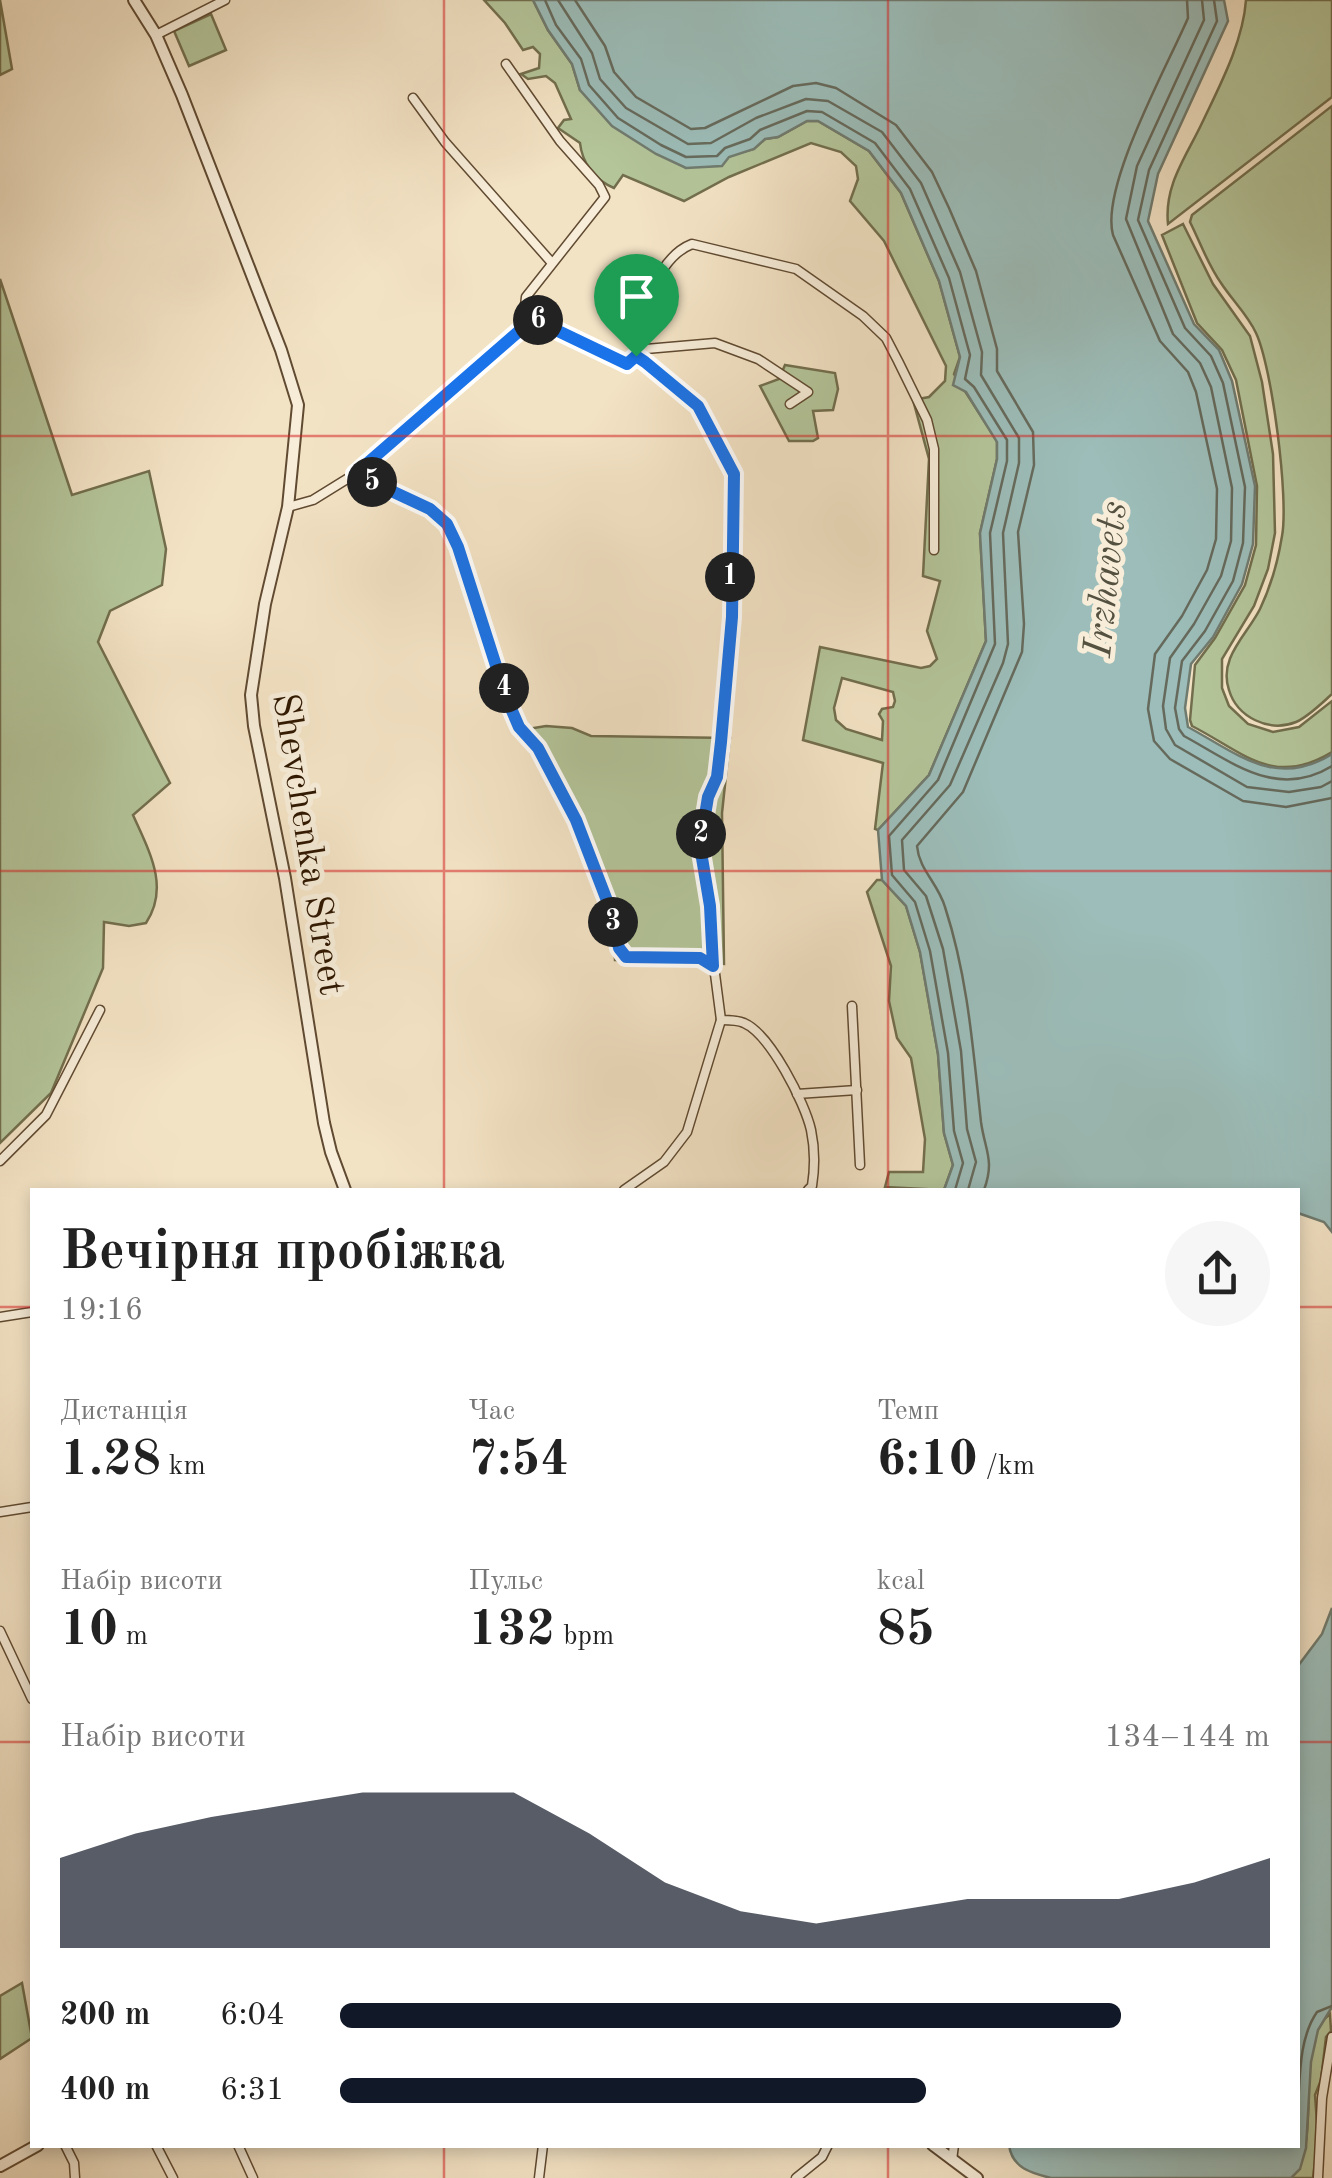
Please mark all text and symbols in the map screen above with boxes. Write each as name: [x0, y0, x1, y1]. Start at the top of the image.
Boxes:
pin: [594, 254, 679, 357]
icon: arrive: [609, 269, 664, 324]
pin: 6: [513, 295, 563, 345]
text: 6: [530, 306, 546, 334]
pin: 5: [347, 457, 397, 507]
text: 5: [364, 468, 380, 496]
water label: Irzhavets: [1080, 499, 1136, 660]
pin: 1: [705, 552, 755, 602]
text: 1: [722, 563, 738, 591]
pin: 4: [479, 663, 529, 713]
text: 4: [496, 674, 512, 702]
street label: Shevchenka Street: [264, 691, 350, 998]
pin: 2: [676, 809, 726, 859]
text: 2: [693, 820, 709, 848]
pin: 3: [588, 897, 638, 947]
text: 3: [605, 908, 621, 936]
button: share: [1165, 1221, 1270, 1326]
text: Вечірня пробіжка: [60, 1226, 505, 1281]
text: 19:16: [60, 1295, 143, 1327]
text: Дистанція: [60, 1398, 188, 1426]
text: Час: [468, 1398, 515, 1426]
text: Темп: [877, 1398, 939, 1426]
text: 1.28: [60, 1436, 161, 1486]
text: 7:54: [468, 1436, 569, 1486]
text: 6:10: [877, 1436, 978, 1486]
text: km: [161, 1453, 206, 1481]
text: /km: [978, 1453, 1035, 1481]
text: Набір висоти: [60, 1568, 223, 1596]
text: Пульс: [468, 1568, 543, 1596]
text: kcal: [877, 1568, 925, 1596]
text: 10: [60, 1606, 118, 1656]
text: 132: [468, 1606, 555, 1656]
text: 85: [877, 1606, 935, 1656]
text: m: [118, 1623, 148, 1651]
text: bpm: [555, 1623, 614, 1651]
text: Набір висоти: [60, 1722, 246, 1754]
text: 134–144 m: [1104, 1722, 1270, 1754]
text: 200 m: [60, 2000, 150, 2032]
text: 6:04: [220, 2000, 285, 2032]
text: 400 m: [60, 2075, 150, 2107]
text: 6:31: [220, 2075, 285, 2107]

